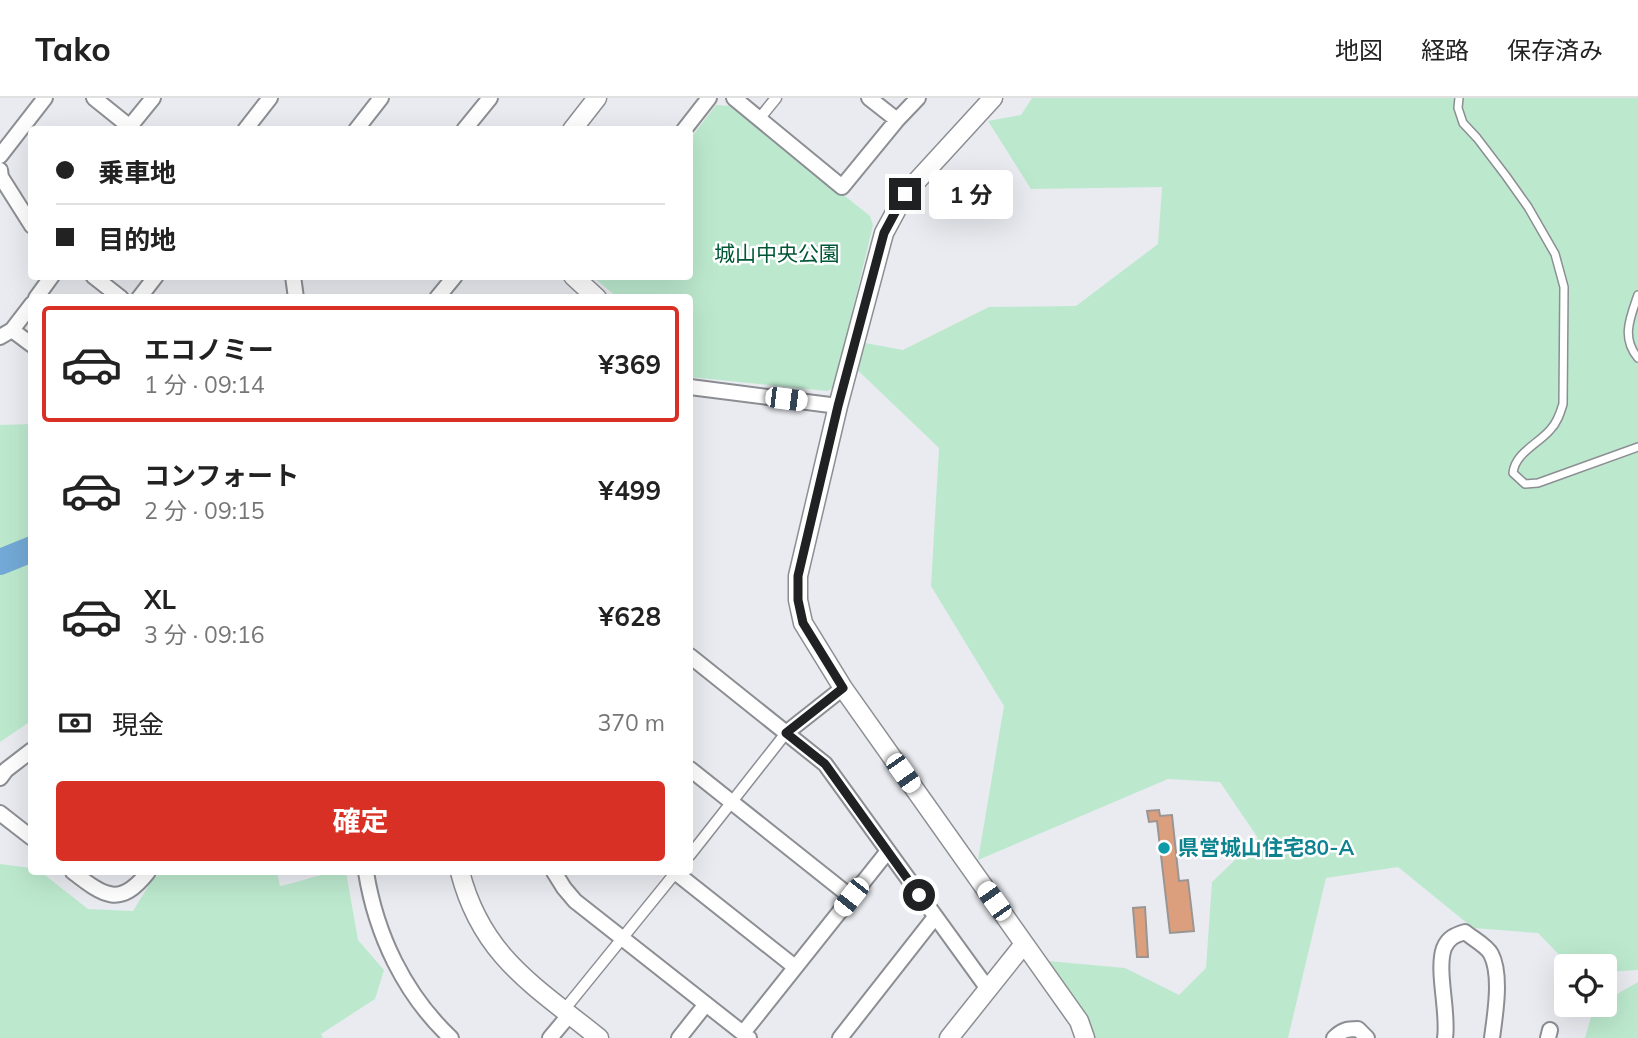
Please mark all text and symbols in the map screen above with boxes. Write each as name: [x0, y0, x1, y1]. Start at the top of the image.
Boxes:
text: Tako: [35, 28, 111, 69]
text: 地図: [1335, 35, 1383, 65]
text: 経路: [1421, 35, 1469, 65]
text: 保存済み: [1507, 35, 1603, 65]
text: 乗車地: [98, 156, 176, 189]
callout: 1 分: [930, 170, 1014, 218]
route end: [889, 178, 921, 210]
text: 1 分: [949, 180, 993, 209]
text: 目的地: [98, 223, 176, 256]
park label: 城山中央公園: [714, 240, 840, 266]
icon: car: [60, 333, 123, 396]
text: エコノミー: [144, 333, 274, 366]
text: ¥369: [599, 348, 661, 381]
text: 1 分 · 09:14: [144, 370, 265, 399]
car: [764, 386, 809, 412]
icon: car: [60, 459, 123, 522]
text: コンフォート: [144, 459, 299, 492]
text: ¥499: [599, 474, 661, 507]
text: 2 分 · 09:15: [144, 496, 265, 525]
text: XL: [144, 583, 176, 616]
icon: car: [60, 585, 123, 648]
text: ¥628: [599, 600, 661, 633]
text: 3 分 · 09:16: [144, 620, 265, 649]
icon: cash: [56, 704, 94, 742]
text: 現金: [112, 708, 164, 741]
text: 370 m: [597, 708, 665, 737]
car: [883, 750, 924, 796]
button: 確定: [56, 781, 665, 861]
place label: 県営城山住宅80-A: [1178, 834, 1354, 860]
marker: 県営城山住宅80-A: [1156, 840, 1172, 856]
car: [830, 874, 873, 920]
car: [974, 878, 1015, 924]
route start: [903, 879, 935, 911]
map controls: [1554, 954, 1617, 1017]
button: locate: [1554, 954, 1617, 1017]

